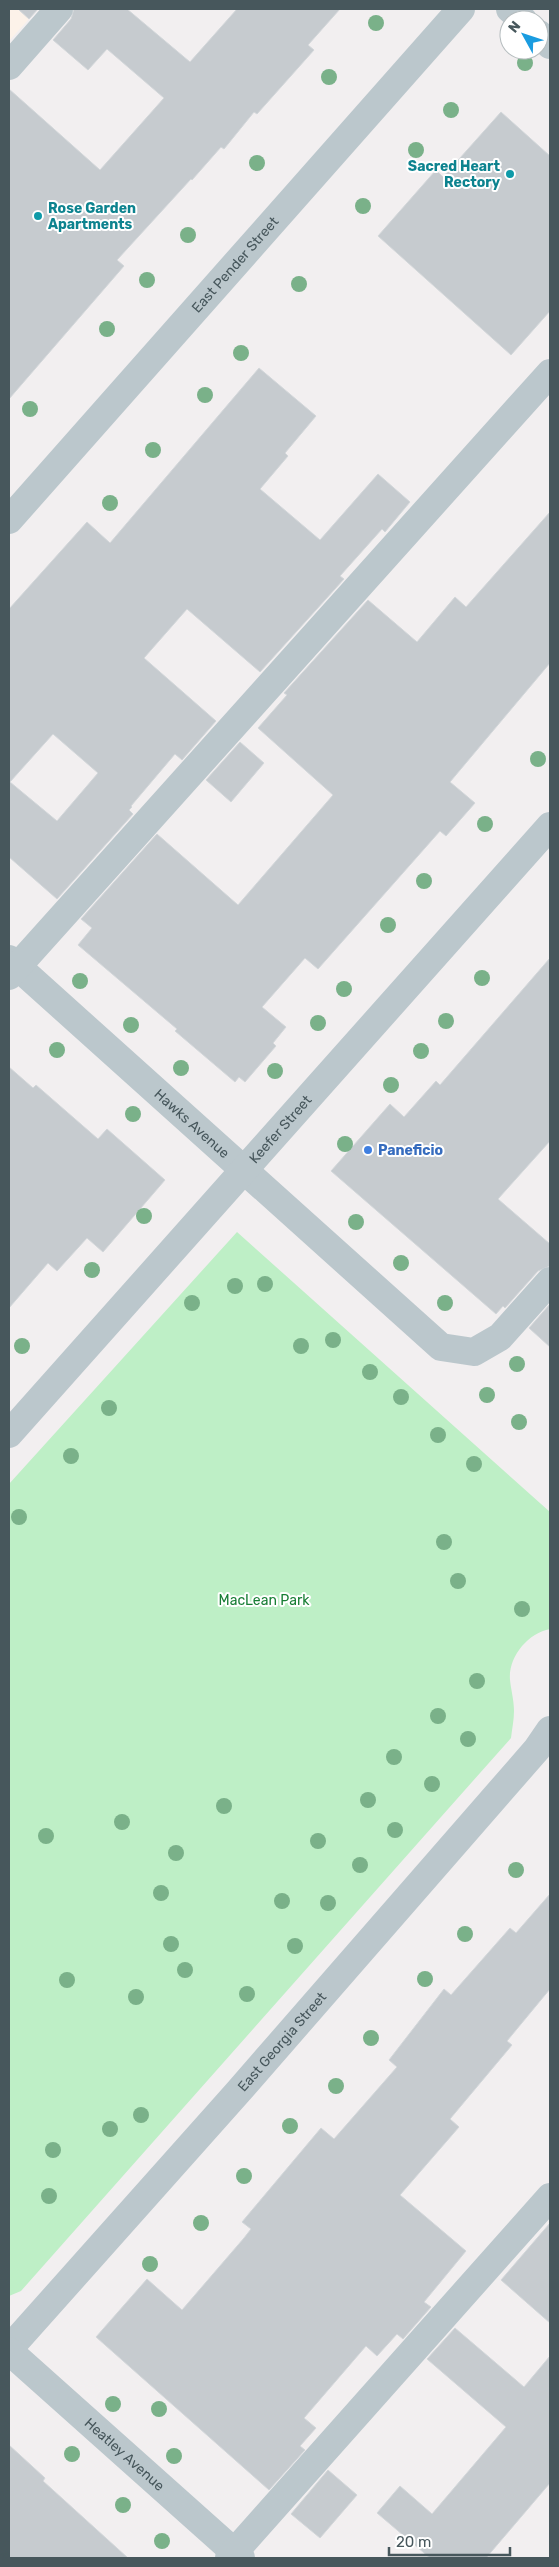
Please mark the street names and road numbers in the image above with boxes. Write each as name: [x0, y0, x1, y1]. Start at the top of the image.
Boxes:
street label: East Pender Street: [188, 213, 283, 316]
street label: Hawks Avenue: [151, 1086, 233, 1162]
street label: Keefer Street: [246, 1091, 316, 1167]
street label: East Georgia Street: [234, 1988, 331, 2095]
street label: Heatley Avenue: [81, 2414, 168, 2495]

